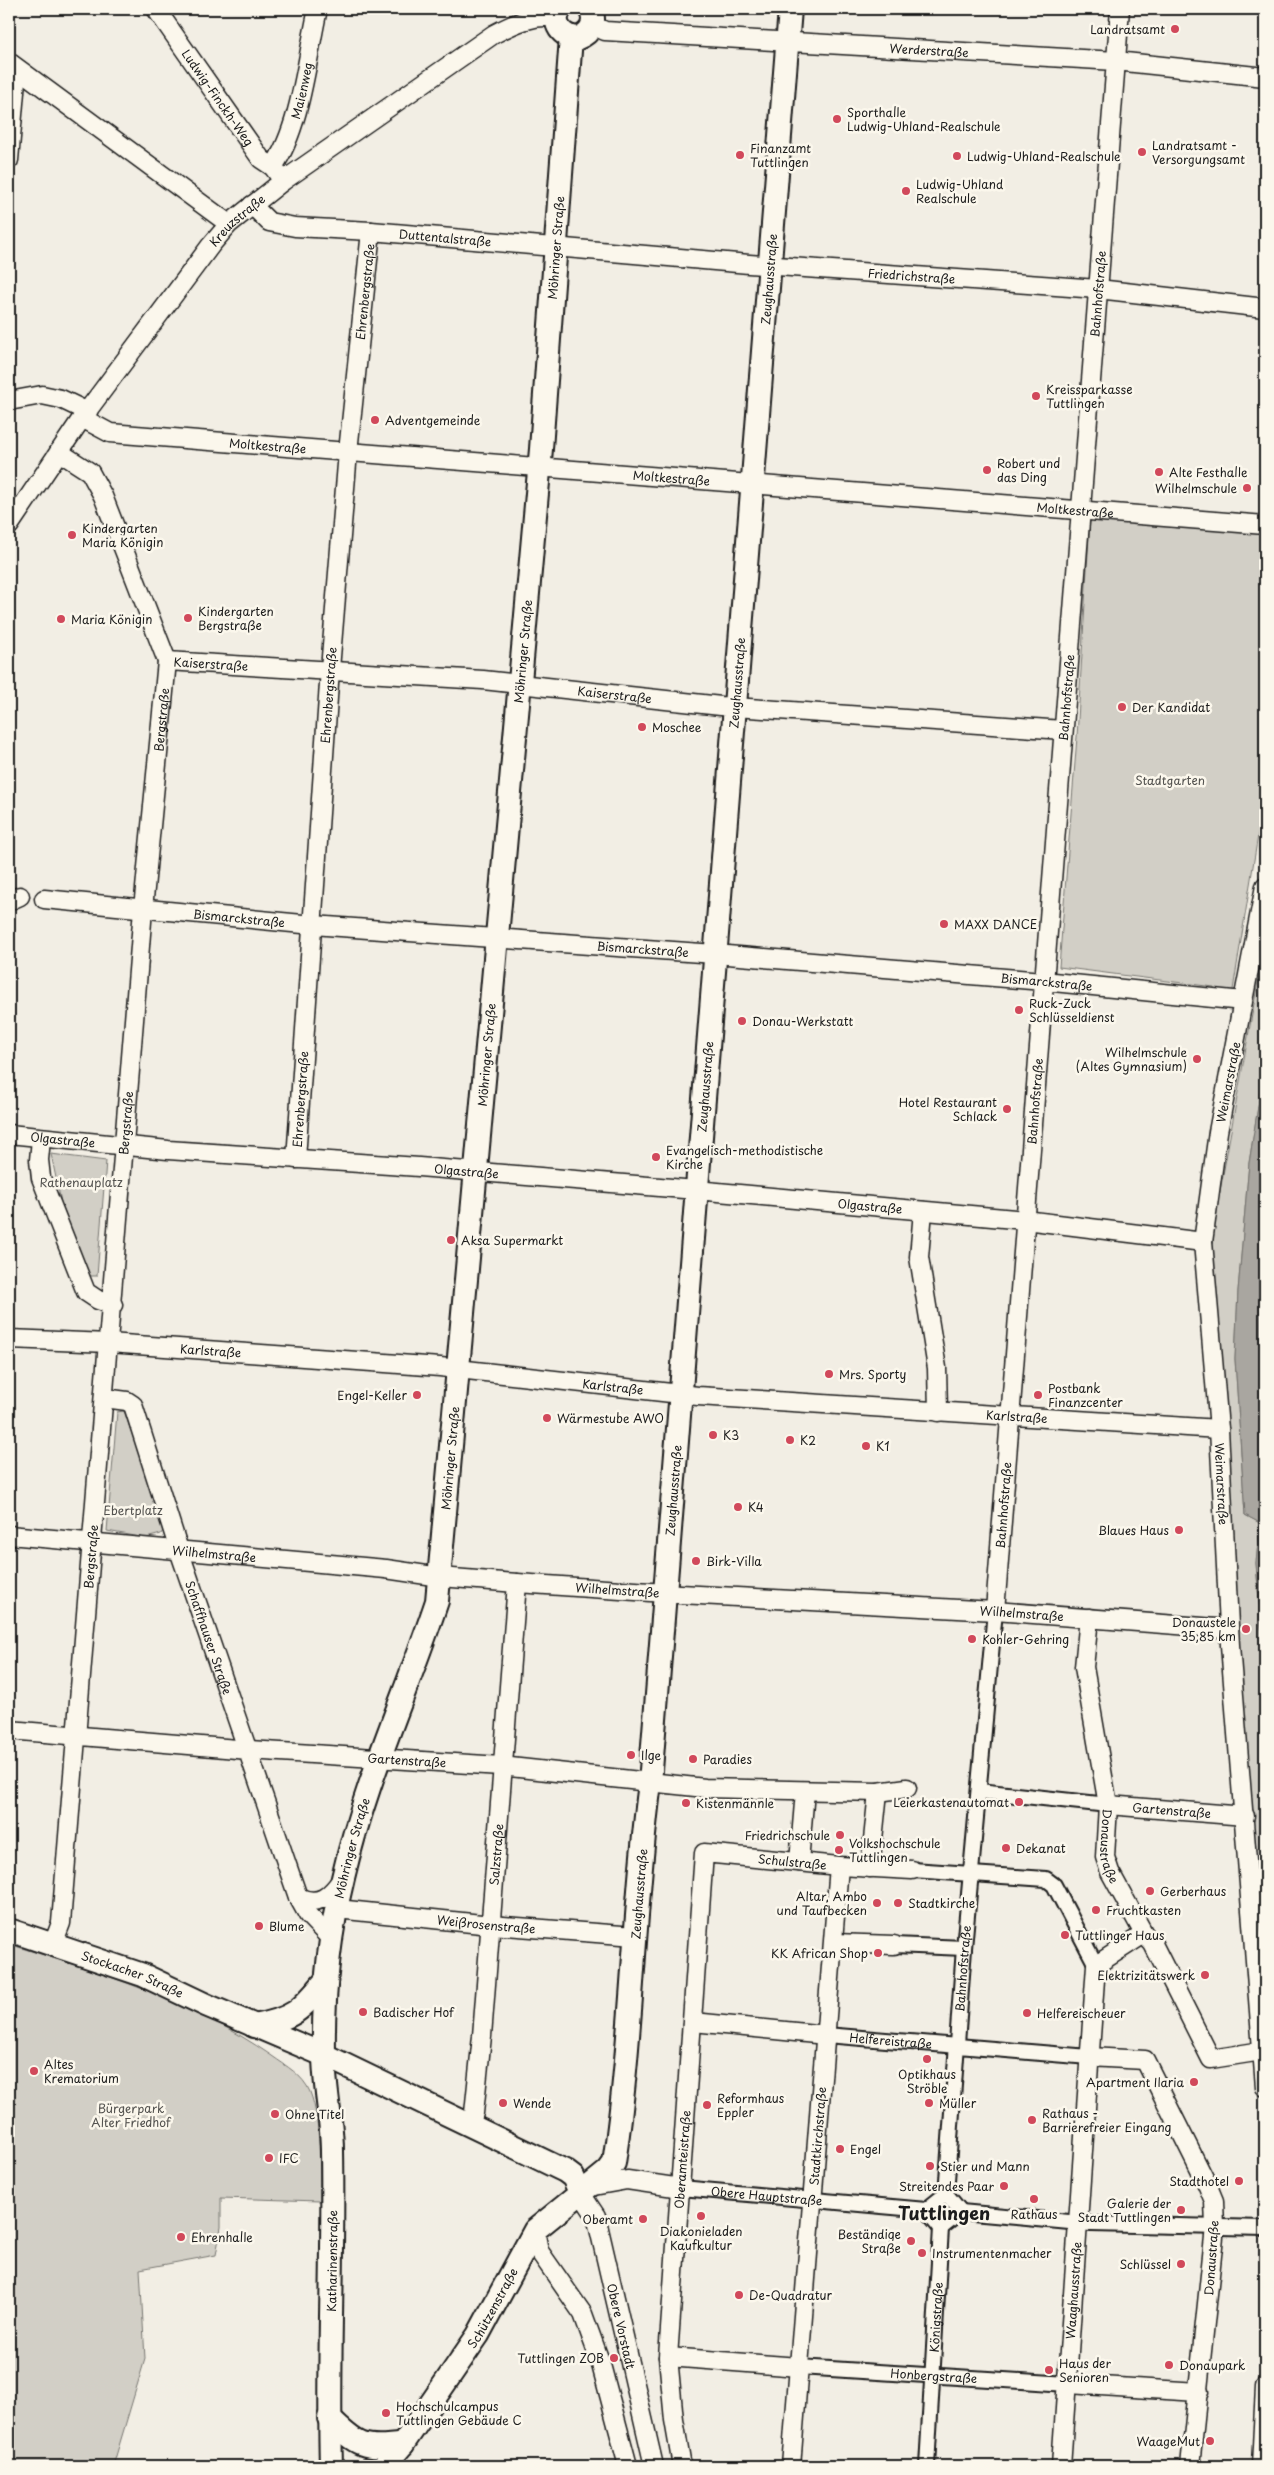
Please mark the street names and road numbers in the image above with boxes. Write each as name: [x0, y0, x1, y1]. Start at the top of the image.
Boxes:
street label: Werderstraße: [889, 39, 969, 61]
street label: Ludwig-Finckh-Weg: [178, 45, 258, 150]
street label: Maienweg: [286, 61, 317, 121]
street label: Kreuzstraße: [205, 190, 269, 250]
street label: Möhringer Straße: [543, 195, 568, 300]
street label: Duttentalstraße: [398, 224, 492, 250]
street label: Zeughausstraße: [756, 233, 781, 325]
street label: Ehrenbergstraße: [351, 243, 379, 341]
street label: Bahnhofstraße: [1085, 250, 1110, 338]
street label: Friedrichstraße: [867, 264, 956, 288]
street label: Moltkestraße: [229, 434, 307, 458]
street label: Moltkestraße: [632, 466, 711, 490]
street label: Moltkestraße: [1036, 498, 1114, 522]
street label: Möhringer Straße: [509, 599, 536, 704]
street label: Zeughausstraße: [724, 637, 749, 729]
street label: Ehrenbergstraße: [316, 646, 341, 744]
street label: Kaiserstraße: [173, 652, 249, 675]
street label: Bahnhofstraße: [1054, 654, 1079, 742]
street label: Kaiserstraße: [577, 681, 653, 707]
street label: Bergstraße: [149, 687, 173, 752]
street label: Bismarckstraße: [192, 904, 286, 931]
street label: Bismarckstraße: [596, 937, 689, 961]
street label: Bismarckstraße: [1000, 969, 1093, 995]
street label: Möhringer Straße: [473, 1002, 500, 1107]
street label: Weimarstraße: [1211, 1040, 1245, 1124]
street label: Zeughausstraße: [692, 1041, 718, 1133]
street label: Ehrenbergstraße: [288, 1050, 312, 1148]
street label: Bahnhofstraße: [1022, 1058, 1047, 1146]
street label: Bergstraße: [114, 1091, 137, 1156]
street label: Olgastraße: [30, 1127, 96, 1152]
street label: Olgastraße: [433, 1159, 500, 1183]
street label: Olgastraße: [837, 1194, 903, 1218]
street label: Karlstraße: [179, 1339, 242, 1362]
street label: Karlstraße: [581, 1374, 644, 1399]
street label: Karlstraße: [986, 1405, 1048, 1427]
street label: Möhringer Straße: [436, 1406, 464, 1511]
street label: Weimarstraße: [1211, 1442, 1233, 1525]
street label: Zeughausstraße: [661, 1444, 686, 1536]
street label: Bahnhofstraße: [991, 1461, 1016, 1549]
street label: Bergstraße: [79, 1524, 102, 1589]
street label: Wilhelmstraße: [171, 1541, 257, 1566]
street label: Schaffhauser Straße: [181, 1578, 237, 1697]
street label: Wilhelmstraße: [575, 1578, 660, 1602]
street label: Wilhelmstraße: [979, 1601, 1064, 1625]
street label: Gartenstraße: [367, 1749, 447, 1772]
street label: Möhringer Straße: [330, 1795, 374, 1900]
street label: Gartenstraße: [1132, 1798, 1212, 1822]
street label: Donaustraße: [1096, 1808, 1123, 1886]
street label: Salzstraße: [485, 1823, 507, 1886]
street label: Zeughausstraße: [626, 1848, 651, 1940]
street label: Schulstraße: [757, 1849, 827, 1874]
street label: Weißrosenstraße: [436, 1910, 536, 1937]
street label: Bahnhofstraße: [950, 1925, 975, 2013]
street label: Stockacher Straße: [79, 1946, 186, 2002]
street label: Helfereistraße: [849, 2028, 933, 2053]
street label: Stadtkirchstraße: [804, 2086, 830, 2186]
street label: Oberamteistraße: [670, 2110, 695, 2209]
street label: Obere Hauptstraße: [710, 2182, 823, 2210]
street label: Katharinenstraße: [322, 2210, 341, 2312]
street label: Donaustraße: [1199, 2220, 1223, 2296]
street label: Waaghausstraße: [1061, 2241, 1086, 2340]
street label: Schützenstraße: [463, 2264, 522, 2352]
street label: Königstraße: [925, 2281, 947, 2353]
street label: Obere Vorstadt: [603, 2282, 640, 2371]
street label: Honbergstraße: [890, 2364, 978, 2387]

